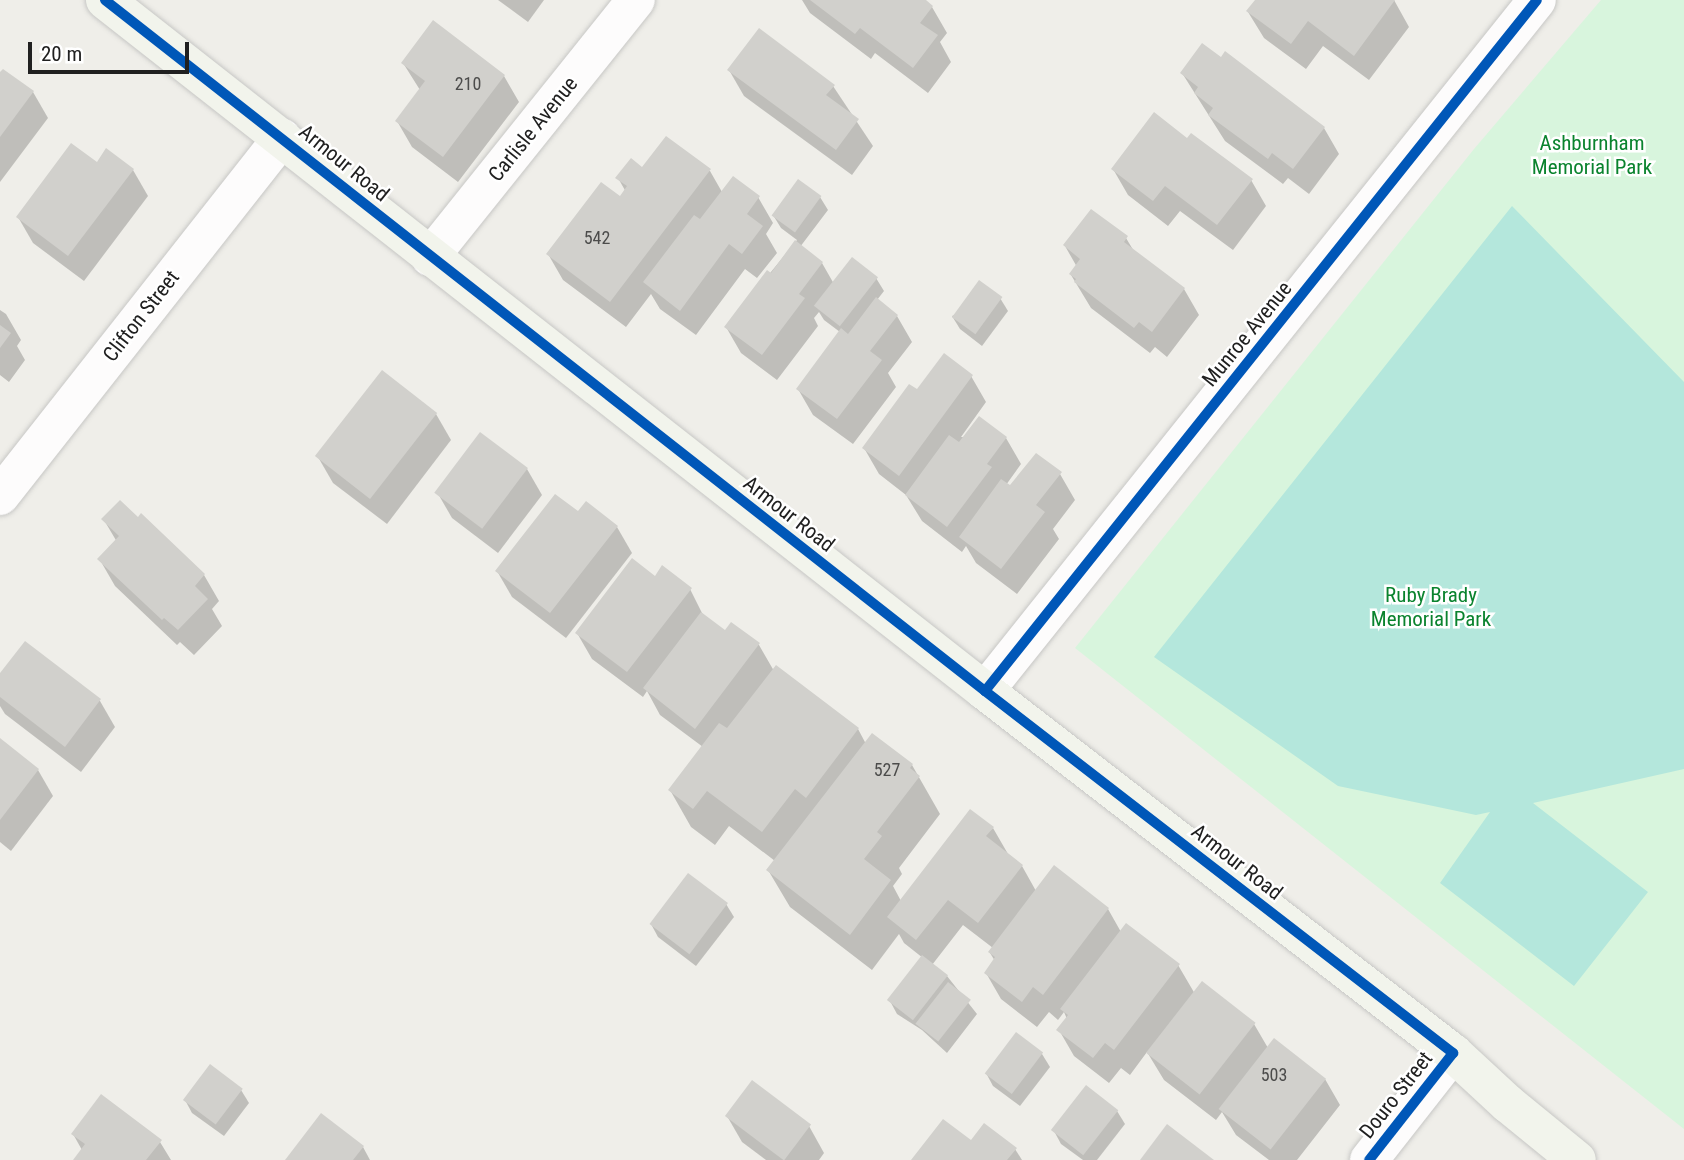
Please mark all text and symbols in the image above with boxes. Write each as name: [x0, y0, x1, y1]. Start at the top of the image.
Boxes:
scale bar: [32, 28, 192, 72]
text: 20 m: [41, 42, 82, 66]
street label: Carlisle Avenue: [483, 72, 583, 186]
house number: 210: [455, 73, 481, 95]
street label: Armour Road: [294, 119, 394, 207]
park label: Ashburnham Memorial Park: [1532, 130, 1652, 180]
house number: 542: [584, 227, 610, 249]
street label: Clifton Street: [98, 265, 184, 367]
street label: Munroe Avenue: [1197, 276, 1297, 392]
street label: Armour Road: [739, 471, 839, 557]
park label: Ruby Brady Memorial Park: [1371, 582, 1491, 632]
house number: 527: [874, 759, 900, 781]
street label: Armour Road: [1187, 819, 1287, 905]
street label: Douro Street: [1354, 1046, 1438, 1144]
house number: 503: [1261, 1064, 1287, 1086]

